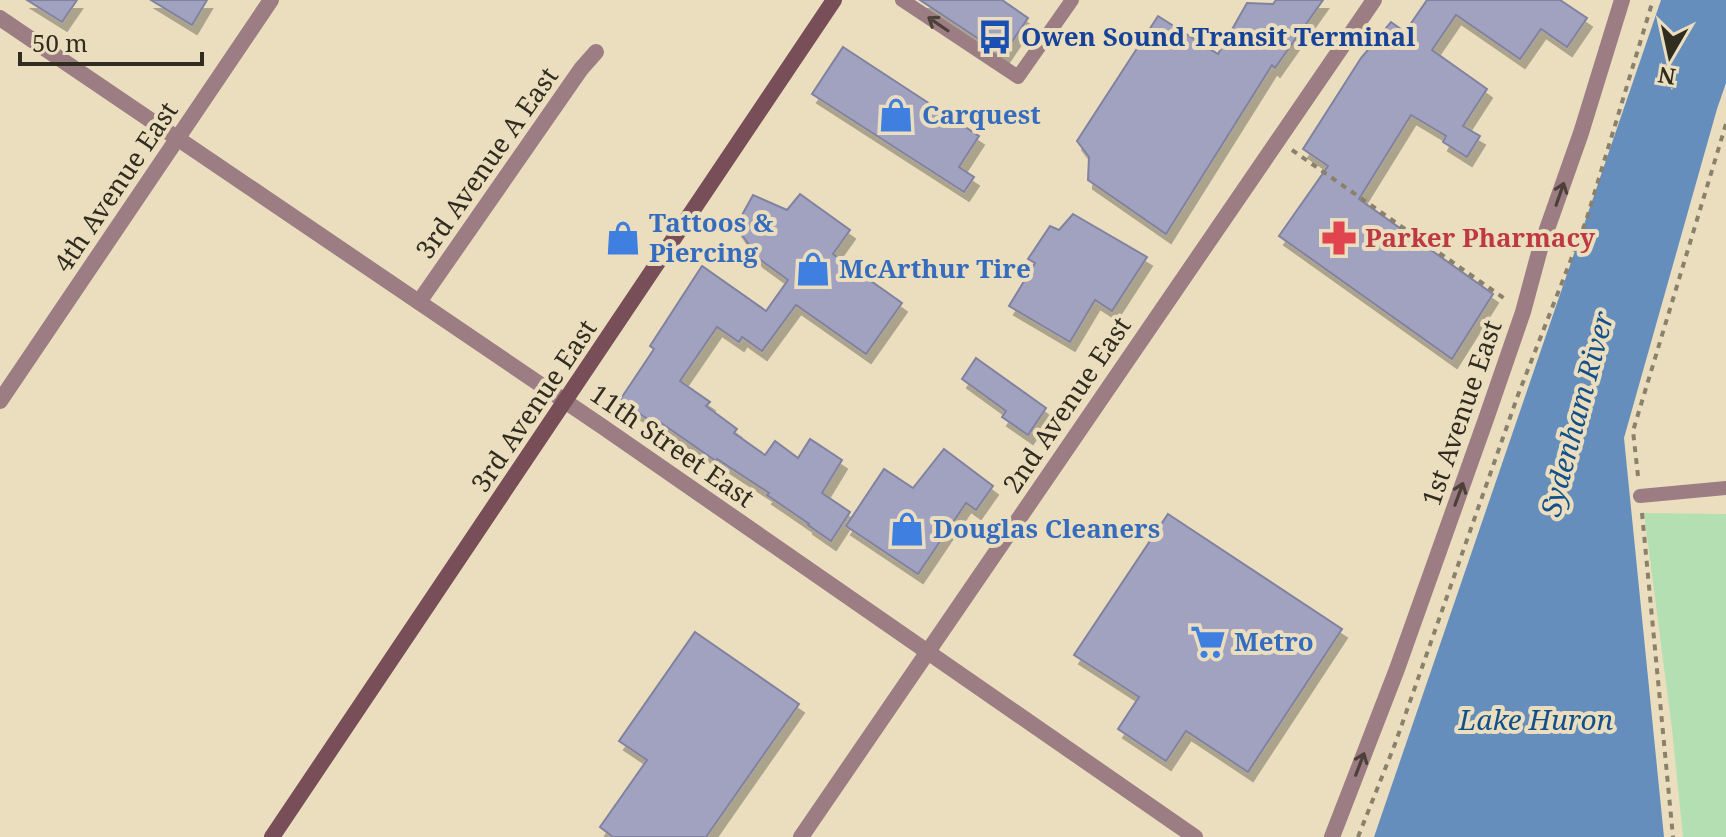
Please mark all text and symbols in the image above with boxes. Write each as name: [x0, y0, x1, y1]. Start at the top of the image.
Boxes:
scale bar: [20, 16, 202, 66]
one-way arrow: [928, 16, 950, 32]
north arrow: [1630, 16, 1710, 96]
bus stop icon: Owen Sound Transit Terminal: [976, 18, 1014, 56]
place label: Owen Sound Transit Terminal: [1021, 18, 1415, 54]
text: 50 m: [32, 26, 88, 59]
street label: 3rd Avenue A East: [407, 60, 566, 265]
text: N: [1656, 61, 1678, 93]
street label: 4th Avenue East: [45, 94, 186, 279]
shop icon: Carquest: [877, 96, 915, 134]
place label: Carquest: [922, 96, 1041, 132]
one-way arrow: [1553, 182, 1568, 207]
place label: Tattoos & Piercing: [649, 204, 774, 270]
shop icon: Tattoos & Piercing: [604, 219, 642, 257]
pharmacy icon: Parker Pharmacy: [1320, 219, 1358, 257]
place label: Parker Pharmacy: [1365, 219, 1596, 255]
shop icon: McArthur Tire: [794, 250, 832, 288]
place label: McArthur Tire: [839, 250, 1031, 286]
water label: Sydenham River: [1530, 306, 1622, 520]
street label: 2nd Avenue East: [994, 309, 1139, 500]
street label: 3rd Avenue East: [462, 312, 604, 499]
street label: 1st Avenue East: [1413, 315, 1510, 510]
street label: 11th Street East: [583, 375, 762, 515]
one-way arrow: [1453, 482, 1468, 507]
shop icon: Douglas Cleaners: [888, 510, 926, 548]
place label: Douglas Cleaners: [933, 510, 1160, 546]
supermarket icon: Metro: [1189, 623, 1227, 661]
place label: Metro: [1234, 623, 1314, 659]
water label: Lake Huron: [1458, 700, 1613, 738]
one-way arrow: [1354, 752, 1368, 777]

